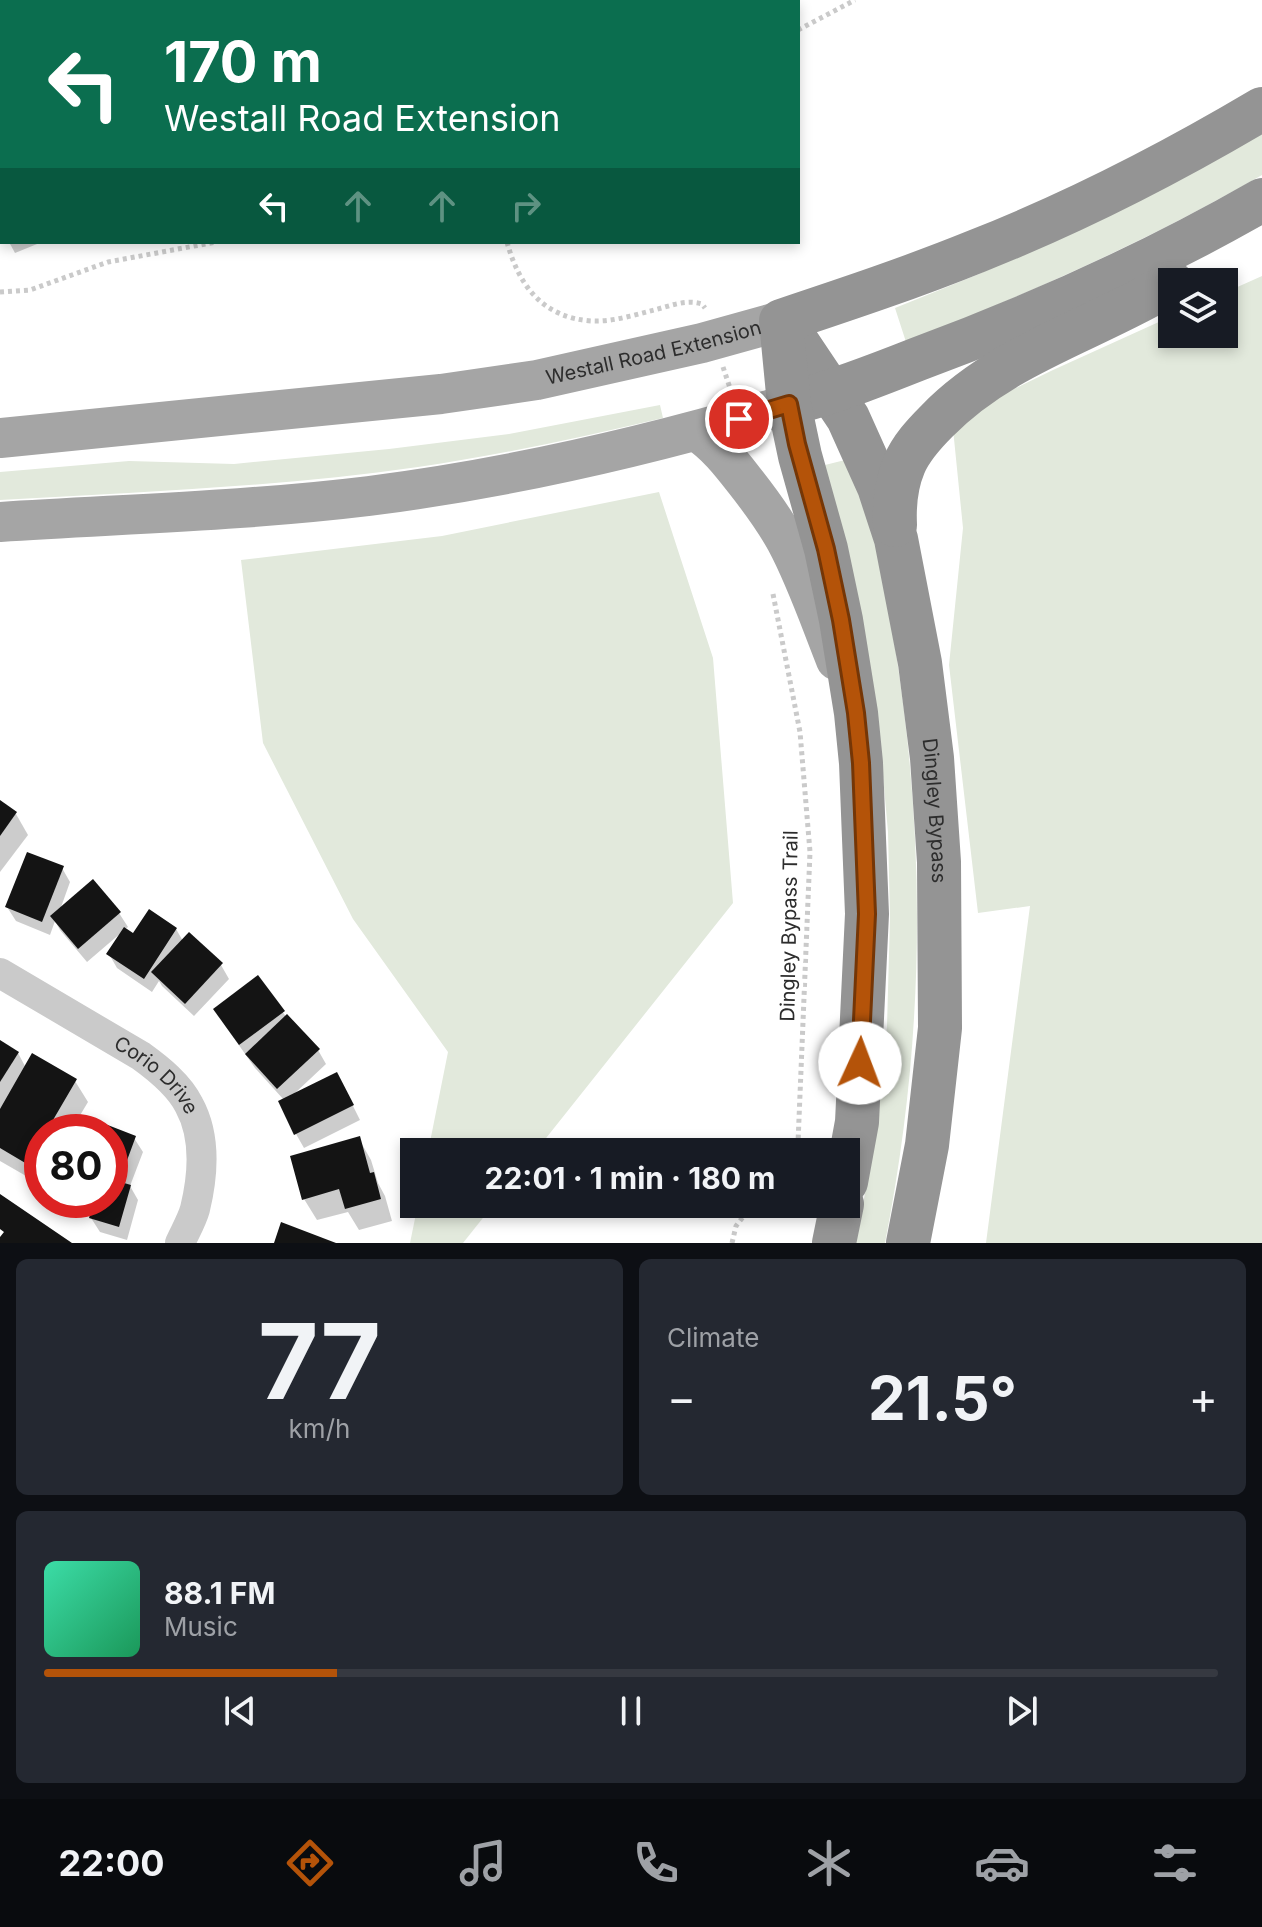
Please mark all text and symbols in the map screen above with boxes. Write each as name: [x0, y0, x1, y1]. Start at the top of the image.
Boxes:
text: 170 m: [164, 28, 322, 96]
icon: left: [32, 32, 136, 136]
text: Westall Road Extension: [164, 96, 561, 140]
icon: left: [252, 184, 296, 228]
icon: ahead: [336, 184, 380, 228]
icon: ahead: [420, 184, 464, 228]
icon: right: [504, 184, 548, 228]
map controls: [1158, 268, 1238, 348]
button: layers: [1158, 268, 1238, 348]
street label: Westall Road Extension: [544, 315, 764, 390]
pin: [705, 385, 773, 453]
icon: arrive: [717, 397, 761, 441]
street label: Dingley Bypass: [918, 737, 951, 883]
street label: Dingley Bypass Trail: [775, 830, 803, 1022]
position arrow: [818, 1021, 902, 1105]
street label: Corio Drive: [110, 1031, 204, 1118]
speed limit sign: 80: [24, 1114, 128, 1218]
text: 22:01 · 1 min · 180 m: [485, 1160, 775, 1196]
text: 77: [258, 1298, 381, 1424]
text: Climate: [667, 1322, 759, 1353]
text: 21.5°: [868, 1362, 1017, 1434]
text: −: [667, 1371, 696, 1425]
text: +: [1189, 1371, 1218, 1425]
text: km/h: [289, 1413, 350, 1444]
text: 88.1 FM: [164, 1575, 275, 1611]
text: Music: [164, 1611, 238, 1642]
icon: previous: [218, 1689, 262, 1733]
icon: pause: [609, 1689, 653, 1733]
icon: next: [1000, 1689, 1044, 1733]
icon: directions: [282, 1835, 338, 1891]
icon: music: [455, 1835, 511, 1891]
icon: phone: [628, 1835, 684, 1891]
icon: climate: [801, 1835, 857, 1891]
icon: car: [974, 1835, 1030, 1891]
icon: filters: [1147, 1835, 1203, 1891]
text: 22:00: [59, 1841, 165, 1885]

